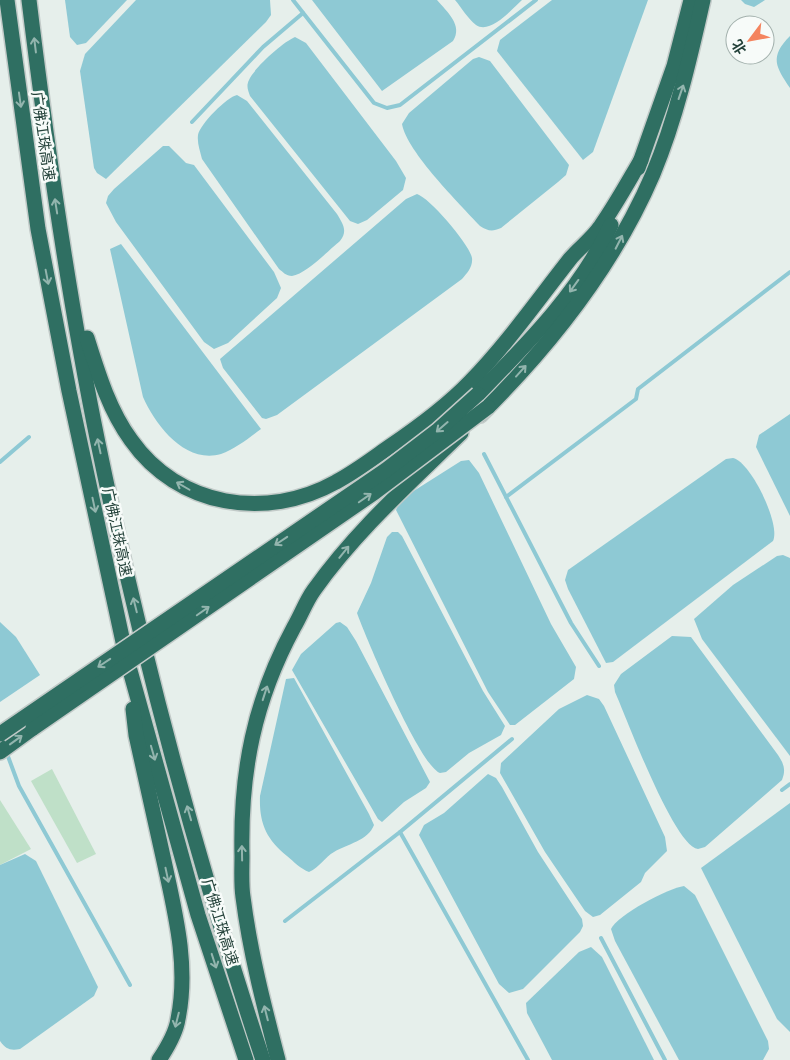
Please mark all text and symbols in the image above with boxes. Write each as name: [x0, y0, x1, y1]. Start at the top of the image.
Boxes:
north arrow: [725, 15, 775, 65]
one-way arrow: [30, 37, 40, 53]
text: 北: [728, 37, 749, 57]
one-way arrow: [676, 84, 686, 100]
street label: 广佛江珠高速: [28, 90, 58, 182]
one-way arrow: [16, 92, 26, 108]
one-way arrow: [51, 198, 61, 214]
one-way arrow: [614, 234, 624, 249]
one-way arrow: [43, 269, 52, 285]
one-way arrow: [568, 279, 579, 292]
one-way arrow: [515, 364, 527, 377]
one-way arrow: [435, 421, 448, 432]
one-way arrow: [94, 439, 103, 455]
one-way arrow: [175, 481, 190, 491]
street label: 广佛江珠高速: [99, 486, 135, 578]
one-way arrow: [358, 493, 372, 503]
one-way arrow: [89, 497, 99, 513]
one-way arrow: [274, 536, 288, 547]
one-way arrow: [338, 546, 349, 559]
one-way arrow: [130, 597, 139, 613]
one-way arrow: [195, 606, 209, 616]
one-way arrow: [97, 658, 111, 668]
one-way arrow: [261, 685, 271, 701]
one-way arrow: [9, 735, 23, 745]
one-way arrow: [149, 745, 158, 761]
one-way arrow: [184, 805, 193, 821]
one-way arrow: [237, 845, 247, 861]
one-way arrow: [163, 867, 172, 883]
street label: 广佛江珠高速: [198, 876, 242, 968]
one-way arrow: [209, 953, 219, 969]
one-way arrow: [261, 1005, 270, 1021]
one-way arrow: [172, 1012, 181, 1028]

